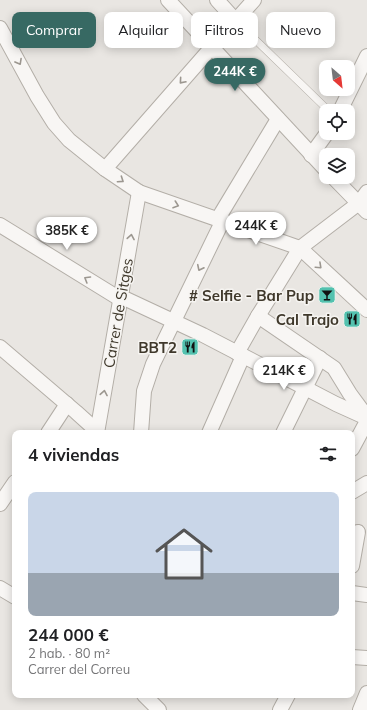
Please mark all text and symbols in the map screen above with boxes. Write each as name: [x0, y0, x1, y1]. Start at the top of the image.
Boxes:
chip: Comprar: [12, 12, 96, 48]
chip: Alquilar: [104, 12, 183, 48]
chip: Filtros: [191, 12, 258, 48]
chip: Nuevo: [266, 12, 335, 48]
one-way arrow: [14, 58, 22, 66]
pin: 244K €: [202, 58, 268, 92]
north arrow: [319, 60, 355, 96]
map controls: [319, 60, 355, 184]
text: 244K €: [213, 63, 257, 79]
one-way arrow: [179, 76, 186, 84]
button: locate: [319, 104, 355, 140]
button: layers: [319, 148, 355, 184]
one-way arrow: [117, 175, 124, 183]
one-way arrow: [172, 200, 179, 208]
pin: 244K €: [223, 212, 289, 246]
pin: 385K €: [34, 217, 100, 251]
text: 244K €: [234, 217, 278, 233]
text: 385K €: [45, 222, 89, 238]
one-way arrow: [126, 234, 135, 240]
street label: Carrer de Sitges: [99, 257, 137, 369]
one-way arrow: [315, 261, 322, 268]
one-way arrow: [197, 264, 205, 271]
one-way arrow: [84, 276, 91, 283]
bar icon: # Selfie - Bar Pup: [317, 285, 337, 305]
place label: # Selfie - Bar Pup: [189, 286, 314, 305]
restaurant icon: Cal Trajo: [342, 309, 362, 329]
place label: Cal Trajo: [276, 310, 339, 329]
restaurant icon: BBT2: [180, 337, 200, 357]
place label: BBT2: [138, 338, 177, 357]
pin: 214K €: [251, 357, 317, 391]
text: 214K €: [262, 362, 306, 378]
one-way arrow: [99, 390, 108, 396]
icon: filters: [317, 443, 339, 465]
text: 4 viviendas: [28, 444, 119, 465]
icon: home: [148, 518, 220, 590]
text: 244 000 €: [28, 624, 109, 645]
text: 2 hab. · 80 m²: [28, 645, 110, 661]
text: Carrer del Correu: [28, 661, 130, 677]

